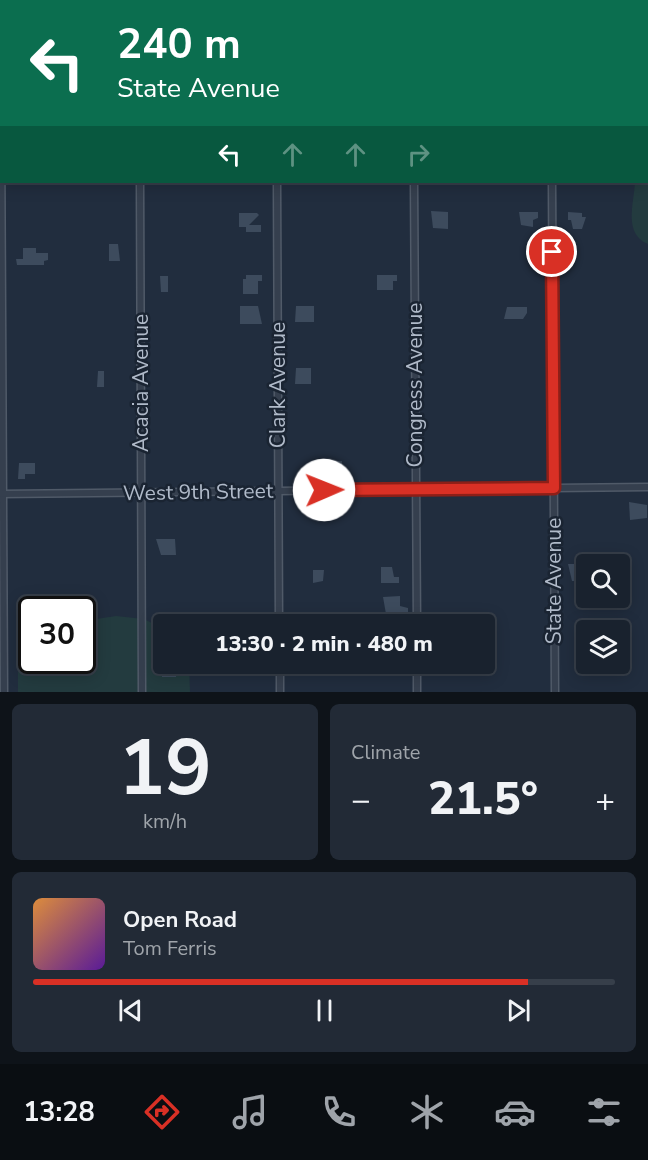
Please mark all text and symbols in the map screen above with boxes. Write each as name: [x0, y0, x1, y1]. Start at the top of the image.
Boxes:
text: 240 m: [117, 16, 241, 73]
icon: left: [18, 24, 96, 102]
text: State Avenue: [117, 70, 280, 107]
icon: left: [213, 138, 246, 171]
icon: ahead: [276, 138, 309, 171]
icon: ahead: [339, 138, 372, 171]
icon: right: [402, 138, 435, 171]
pin: [526, 226, 577, 277]
icon: arrive: [535, 235, 568, 268]
street label: Congress Avenue: [401, 303, 429, 467]
street label: Acacia Avenue: [127, 314, 155, 452]
street label: Clark Avenue: [264, 322, 292, 448]
position arrow: [292, 458, 356, 522]
street label: West 9th Street: [123, 477, 274, 507]
street label: State Avenue: [540, 518, 568, 644]
map controls: [576, 554, 630, 674]
button: search: [576, 554, 630, 608]
speed limit sign: 30: [18, 596, 96, 674]
button: layers: [576, 620, 630, 674]
text: 13:30 · 2 min · 480 m: [215, 629, 433, 659]
text: 19: [118, 715, 212, 822]
text: Climate: [351, 739, 420, 766]
text: 21.5°: [428, 769, 538, 830]
text: −: [351, 778, 371, 823]
text: +: [595, 778, 615, 823]
text: km/h: [143, 808, 187, 835]
text: Open Road: [123, 905, 237, 935]
text: Tom Ferris: [123, 935, 217, 962]
icon: previous: [114, 994, 147, 1027]
icon: pause: [308, 994, 341, 1027]
icon: next: [502, 994, 535, 1027]
icon: directions: [141, 1091, 183, 1133]
icon: music: [229, 1091, 271, 1133]
icon: phone: [318, 1091, 360, 1133]
icon: climate: [406, 1091, 448, 1133]
icon: car: [494, 1091, 536, 1133]
icon: filters: [583, 1091, 625, 1133]
text: 13:28: [23, 1094, 95, 1131]

